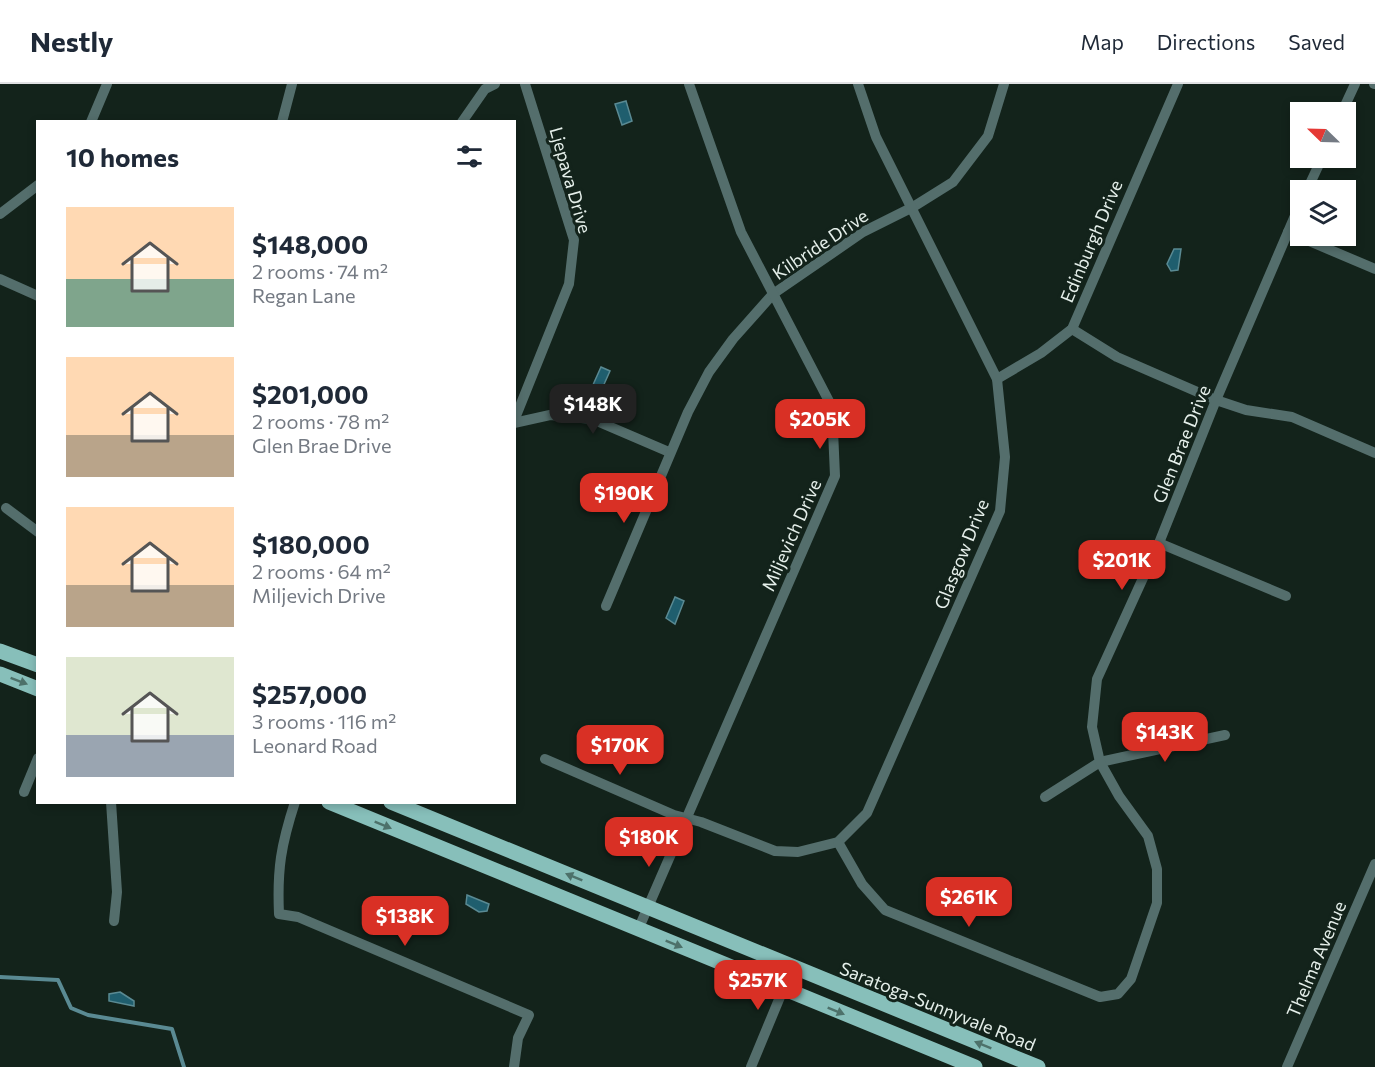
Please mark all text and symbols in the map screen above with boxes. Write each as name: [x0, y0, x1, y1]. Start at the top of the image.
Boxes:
text: Nestly: [30, 24, 113, 58]
text: Map: [1081, 29, 1124, 54]
text: Directions: [1157, 29, 1255, 54]
text: Saved: [1288, 29, 1345, 54]
north arrow: [1290, 102, 1356, 168]
map controls: [1290, 102, 1356, 246]
street label: Ljepava Drive: [545, 124, 597, 236]
icon: filters: [453, 140, 486, 173]
text: 10 homes: [66, 141, 179, 172]
street label: Edinburgh Drive: [1055, 176, 1127, 306]
button: layers: [1290, 180, 1356, 246]
street label: Kilbride Drive: [768, 204, 872, 284]
text: $148,000: [252, 228, 368, 259]
icon: home: [114, 231, 186, 303]
text: 2 rooms · 74 m²: [252, 259, 388, 283]
text: Regan Lane: [252, 283, 356, 307]
text: $201,000: [252, 378, 369, 409]
icon: home: [114, 381, 186, 453]
street label: Glen Brae Drive: [1147, 382, 1215, 506]
pin: $148K: [551, 384, 635, 435]
text: $148K: [563, 391, 623, 415]
pin: $205K: [778, 399, 862, 450]
text: $205K: [789, 406, 851, 430]
text: 2 rooms · 78 m²: [252, 409, 389, 433]
text: Glen Brae Drive: [252, 433, 391, 457]
pin: $190K: [582, 473, 666, 524]
street label: Miljevich Drive: [756, 476, 826, 594]
text: $190K: [594, 480, 654, 504]
street label: Glasgow Drive: [929, 496, 993, 612]
text: $180,000: [252, 528, 370, 559]
icon: home: [114, 531, 186, 603]
pin: $201K: [1080, 540, 1164, 591]
text: $201K: [1092, 547, 1152, 571]
text: 2 rooms · 64 m²: [252, 559, 391, 583]
text: Miljevich Drive: [252, 583, 386, 607]
one-way arrow: [10, 677, 28, 687]
text: $257,000: [252, 678, 367, 709]
icon: home: [114, 681, 186, 753]
text: 3 rooms · 116 m²: [252, 709, 396, 733]
pin: $143K: [1123, 712, 1207, 763]
text: $143K: [1136, 719, 1194, 743]
pin: $170K: [578, 725, 662, 776]
text: $170K: [591, 732, 649, 756]
text: Leonard Road: [252, 733, 378, 757]
pin: $180K: [607, 817, 691, 868]
one-way arrow: [374, 821, 392, 830]
text: $180K: [619, 824, 679, 848]
one-way arrow: [565, 872, 583, 881]
pin: $261K: [927, 877, 1011, 928]
text: $261K: [940, 884, 998, 908]
pin: $138K: [363, 896, 447, 947]
street label: Thelma Avenue: [1282, 897, 1350, 1021]
text: $138K: [376, 903, 434, 927]
one-way arrow: [665, 939, 683, 949]
street label: Saratoga-Sunnyvale Road: [837, 957, 1039, 1055]
pin: $257K: [716, 960, 800, 1011]
text: $257K: [728, 967, 788, 991]
one-way arrow: [828, 1006, 846, 1016]
one-way arrow: [974, 1040, 992, 1050]

